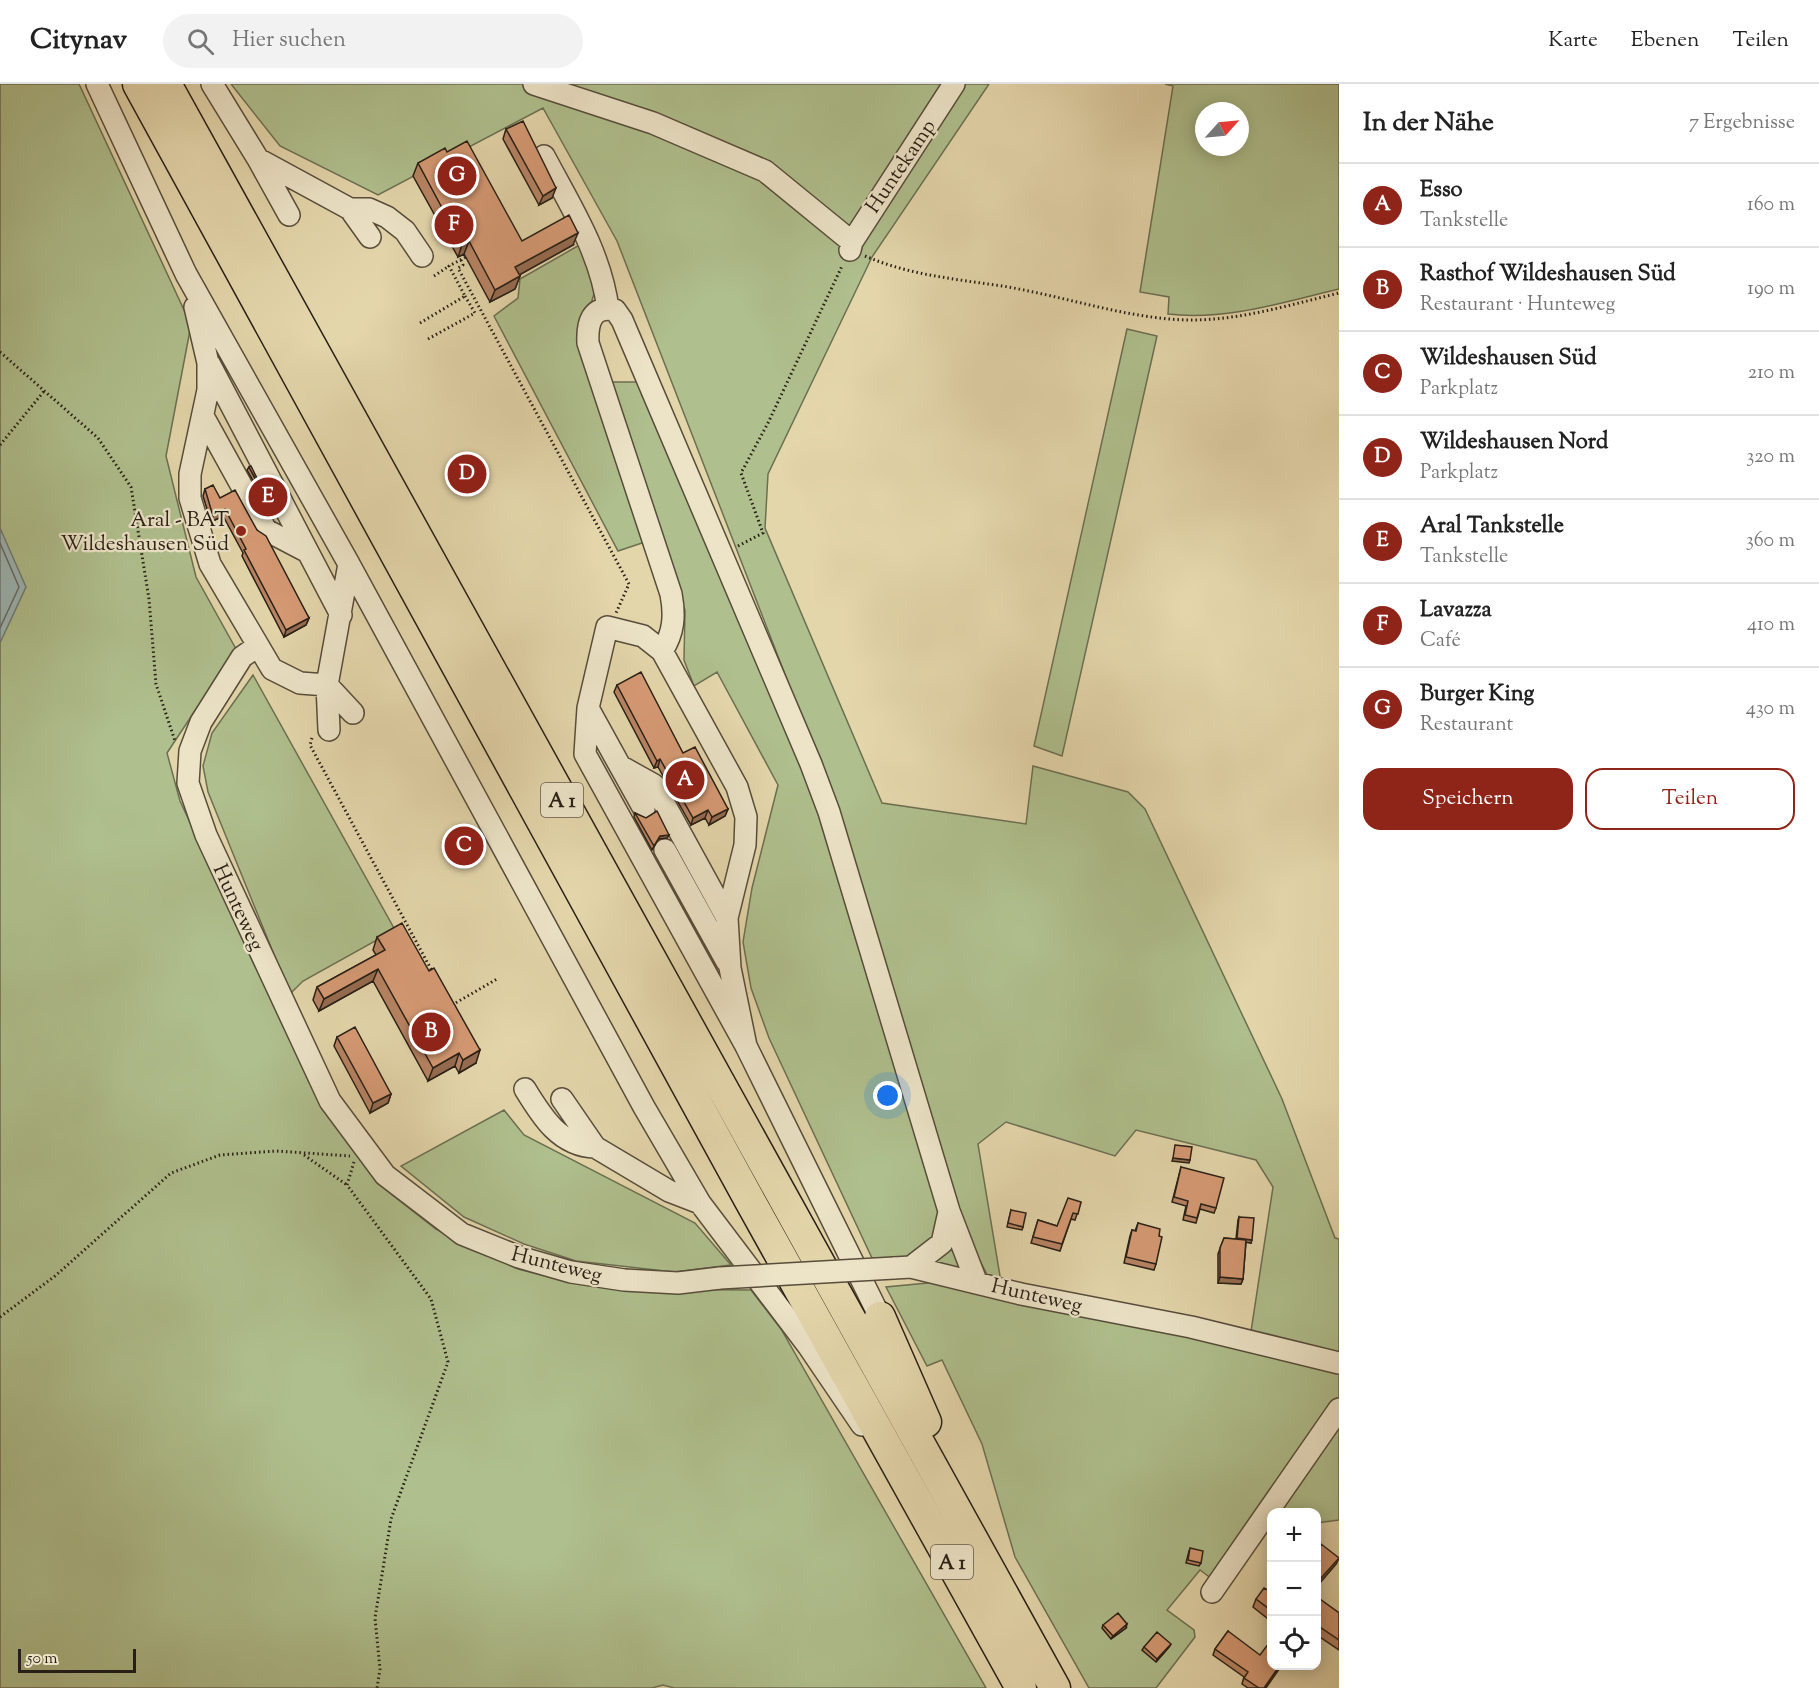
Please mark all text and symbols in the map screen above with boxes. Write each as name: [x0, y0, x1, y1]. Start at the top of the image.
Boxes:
search box: [163, 14, 583, 68]
text: Citynav: [30, 21, 127, 61]
icon: search: [184, 25, 217, 58]
text: Hier suchen: [232, 25, 346, 57]
text: Karte: [1548, 26, 1598, 56]
text: Ebenen: [1631, 26, 1699, 56]
text: Teilen: [1732, 26, 1789, 56]
north arrow: [1195, 102, 1249, 156]
text: In der Nähe: [1363, 105, 1494, 142]
text: 7 Ergebnisse: [1689, 109, 1795, 138]
street label: Huntekamp: [859, 114, 944, 220]
pin: G: [438, 154, 476, 199]
text: Esso: [1420, 175, 1463, 207]
text: A: [1374, 191, 1391, 220]
text: 160 m: [1747, 191, 1795, 220]
pin: F: [434, 202, 474, 248]
text: Tankstelle: [1420, 207, 1508, 236]
text: Rasthof Wildeshausen Süd: [1420, 259, 1676, 291]
text: B: [1376, 275, 1389, 304]
text: 190 m: [1747, 275, 1795, 304]
text: Restaurant · Hunteweg: [1420, 291, 1615, 320]
text: Wildeshausen Süd: [1420, 343, 1597, 375]
text: C: [1374, 359, 1391, 388]
text: 210 m: [1748, 359, 1795, 388]
text: Parkplatz: [1420, 375, 1498, 404]
text: Wildeshausen Nord: [1420, 427, 1608, 459]
text: D: [1375, 443, 1390, 472]
text: 320 m: [1746, 443, 1795, 472]
pin: D: [448, 452, 486, 496]
text: Parkplatz: [1420, 459, 1498, 488]
pin: E: [248, 474, 288, 520]
place label: Aral - BAT Wildeshausen Süd: [60, 506, 229, 560]
text: Aral Tankstelle: [1420, 511, 1564, 543]
marker: Aral - BAT Wildeshausen Süd: [234, 524, 248, 538]
text: E: [1376, 527, 1389, 556]
text: 360 m: [1746, 527, 1795, 556]
text: Tankstelle: [1420, 543, 1508, 572]
text: Lavazza: [1420, 595, 1492, 627]
text: F: [1377, 611, 1388, 640]
text: 410 m: [1747, 611, 1795, 640]
text: Café: [1420, 627, 1461, 656]
text: Burger King: [1420, 679, 1534, 711]
text: G: [1374, 695, 1391, 724]
text: 430 m: [1746, 695, 1795, 724]
text: Restaurant: [1420, 711, 1513, 740]
pin: A: [666, 758, 704, 802]
button: Speichern: [1363, 768, 1573, 830]
button: Teilen: [1585, 768, 1795, 830]
road number: A 1: [541, 783, 583, 817]
pin: C: [444, 824, 484, 868]
street label: Hunteweg: [204, 859, 270, 956]
pin: B: [412, 1010, 450, 1054]
your location: [873, 1081, 902, 1110]
street label: Hunteweg: [508, 1240, 605, 1292]
street label: Hunteweg: [988, 1272, 1085, 1322]
map controls: [1267, 1508, 1321, 1670]
button: +: [1267, 1508, 1321, 1562]
road number: A 1: [931, 1545, 973, 1579]
button: −: [1267, 1562, 1321, 1616]
button: locate: [1267, 1616, 1321, 1670]
scale bar: [18, 1646, 136, 1674]
text: 50 m: [27, 1648, 58, 1671]

